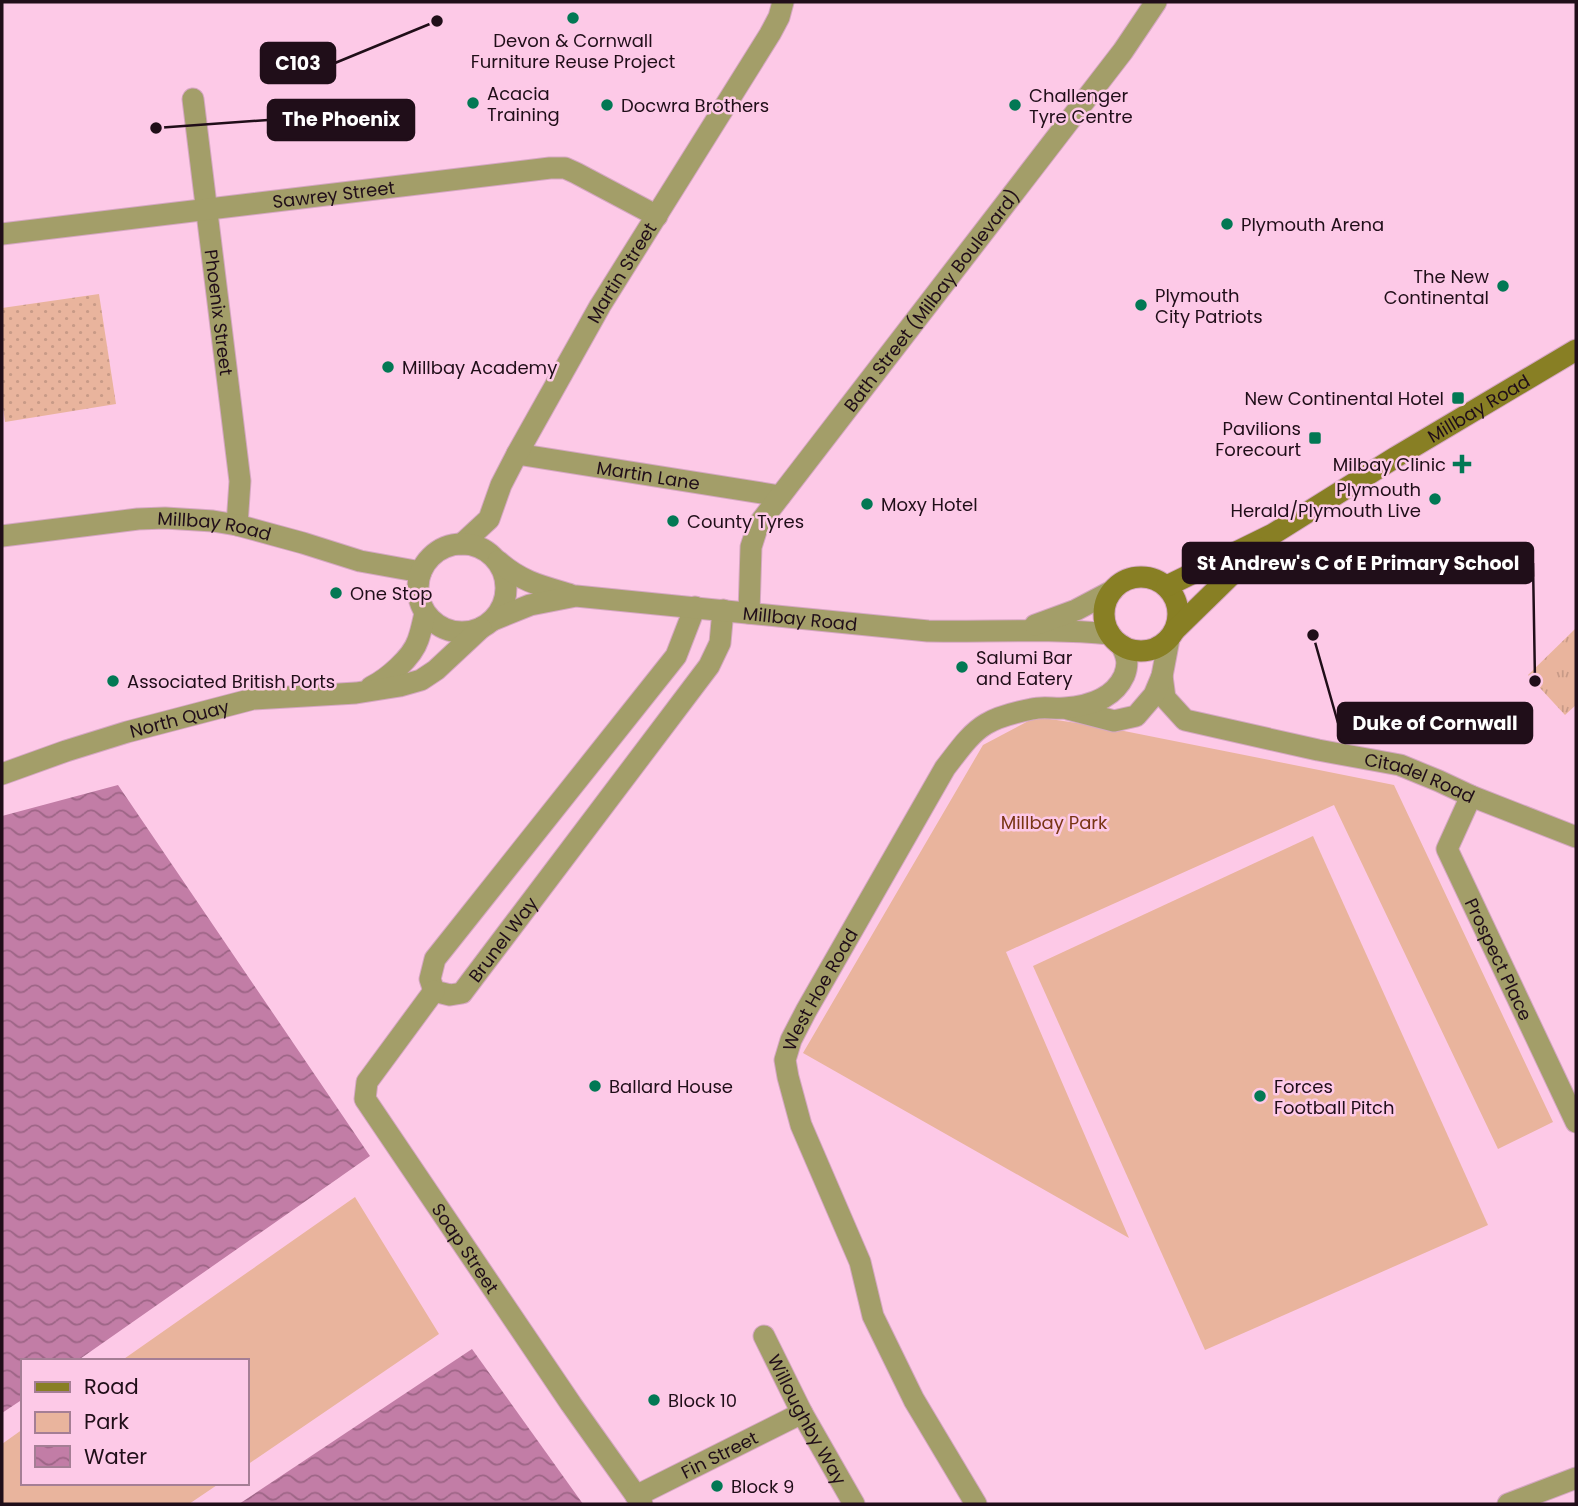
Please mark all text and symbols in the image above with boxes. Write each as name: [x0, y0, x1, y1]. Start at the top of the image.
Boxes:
marker: Devon & Cornwall Furniture Reuse Project: [565, 10, 581, 26]
place label: Devon & Cornwall Furniture Reuse Project: [471, 28, 675, 74]
callout: C103: [261, 43, 335, 83]
text: C103: [275, 50, 321, 77]
place label: Acacia Training: [487, 81, 560, 127]
place label: Challenger Tyre Centre: [1029, 83, 1133, 129]
place label: Docwra Brothers: [621, 93, 769, 118]
marker: Acacia Training: [465, 95, 481, 111]
marker: Docwra Brothers: [599, 97, 615, 113]
marker: Challenger Tyre Centre: [1007, 97, 1023, 113]
callout: The Phoenix: [268, 100, 414, 140]
text: The Phoenix: [282, 106, 401, 133]
street label: Sawrey Street: [271, 174, 396, 214]
street label: Bath Street (Milbay Boulevard): [838, 184, 1025, 417]
place label: Plymouth Arena: [1241, 212, 1384, 237]
marker: Plymouth Arena: [1219, 216, 1235, 232]
street label: Martin Street: [580, 217, 662, 328]
street label: Phoenix Street: [199, 248, 239, 377]
place label: The New Continental: [1384, 264, 1489, 310]
marker: The New Continental: [1495, 278, 1511, 294]
place label: Plymouth City Patriots: [1155, 283, 1263, 329]
marker: Plymouth City Patriots: [1133, 297, 1149, 313]
place label: Millbay Academy: [402, 355, 557, 380]
marker: Millbay Academy: [380, 359, 396, 375]
street label: Millbay Road: [1423, 368, 1534, 448]
place label: New Continental Hotel: [1244, 386, 1444, 411]
marker: New Continental Hotel: [1450, 390, 1466, 406]
place label: Pavilions Forecourt: [1215, 416, 1301, 462]
marker: Pavilions Forecourt: [1307, 430, 1323, 446]
place label: Milbay Clinic: [1333, 452, 1446, 477]
street label: Martin Lane: [595, 454, 702, 496]
marker: Milbay Clinic: [1452, 454, 1472, 474]
place label: Plymouth Herald/Plymouth Live: [1230, 477, 1421, 523]
marker: Plymouth Herald/Plymouth Live: [1427, 491, 1443, 507]
place label: Moxy Hotel: [881, 492, 978, 517]
marker: Moxy Hotel: [859, 496, 875, 512]
street label: Millbay Road: [157, 505, 274, 546]
place label: County Tyres: [687, 509, 804, 534]
marker: County Tyres: [665, 513, 681, 529]
callout: St Andrew's C of E Primary School: [1183, 543, 1533, 583]
text: St Andrew's C of E Primary School: [1197, 550, 1519, 577]
place label: One Stop: [350, 581, 432, 606]
marker: One Stop: [328, 585, 344, 601]
street label: Millbay Road: [742, 600, 859, 636]
place label: Salumi Bar and Eatery: [976, 645, 1073, 691]
marker: Salumi Bar and Eatery: [954, 659, 970, 675]
place label: Associated British Ports: [127, 669, 335, 694]
marker: Associated British Ports: [105, 673, 121, 689]
street label: North Quay: [127, 693, 232, 743]
callout: Duke of Cornwall: [1338, 703, 1532, 743]
text: Duke of Cornwall: [1352, 710, 1518, 737]
street label: Citadel Road: [1362, 746, 1479, 809]
park label: Millbay Park: [1001, 810, 1108, 835]
street label: Brunel Way: [462, 891, 543, 987]
street label: Prospect Place: [1459, 894, 1539, 1025]
street label: West Hoe Road: [776, 924, 863, 1053]
place label: Ballard House: [609, 1074, 733, 1099]
place label: Forces Football Pitch: [1274, 1074, 1395, 1120]
marker: Ballard House: [587, 1078, 603, 1094]
marker: Forces Football Pitch: [1252, 1088, 1268, 1104]
street label: Soap Street: [426, 1198, 505, 1298]
street label: Willoughby Way: [762, 1350, 853, 1489]
legend: [21, 1359, 248, 1485]
text: Road: [84, 1372, 139, 1401]
place label: Block 10: [668, 1388, 737, 1413]
marker: Block 10: [646, 1392, 662, 1408]
text: Park: [84, 1407, 129, 1436]
street label: Fin Street: [677, 1425, 762, 1484]
text: Water: [84, 1442, 147, 1471]
place label: Block 9: [731, 1474, 794, 1499]
marker: Block 9: [709, 1478, 725, 1494]

